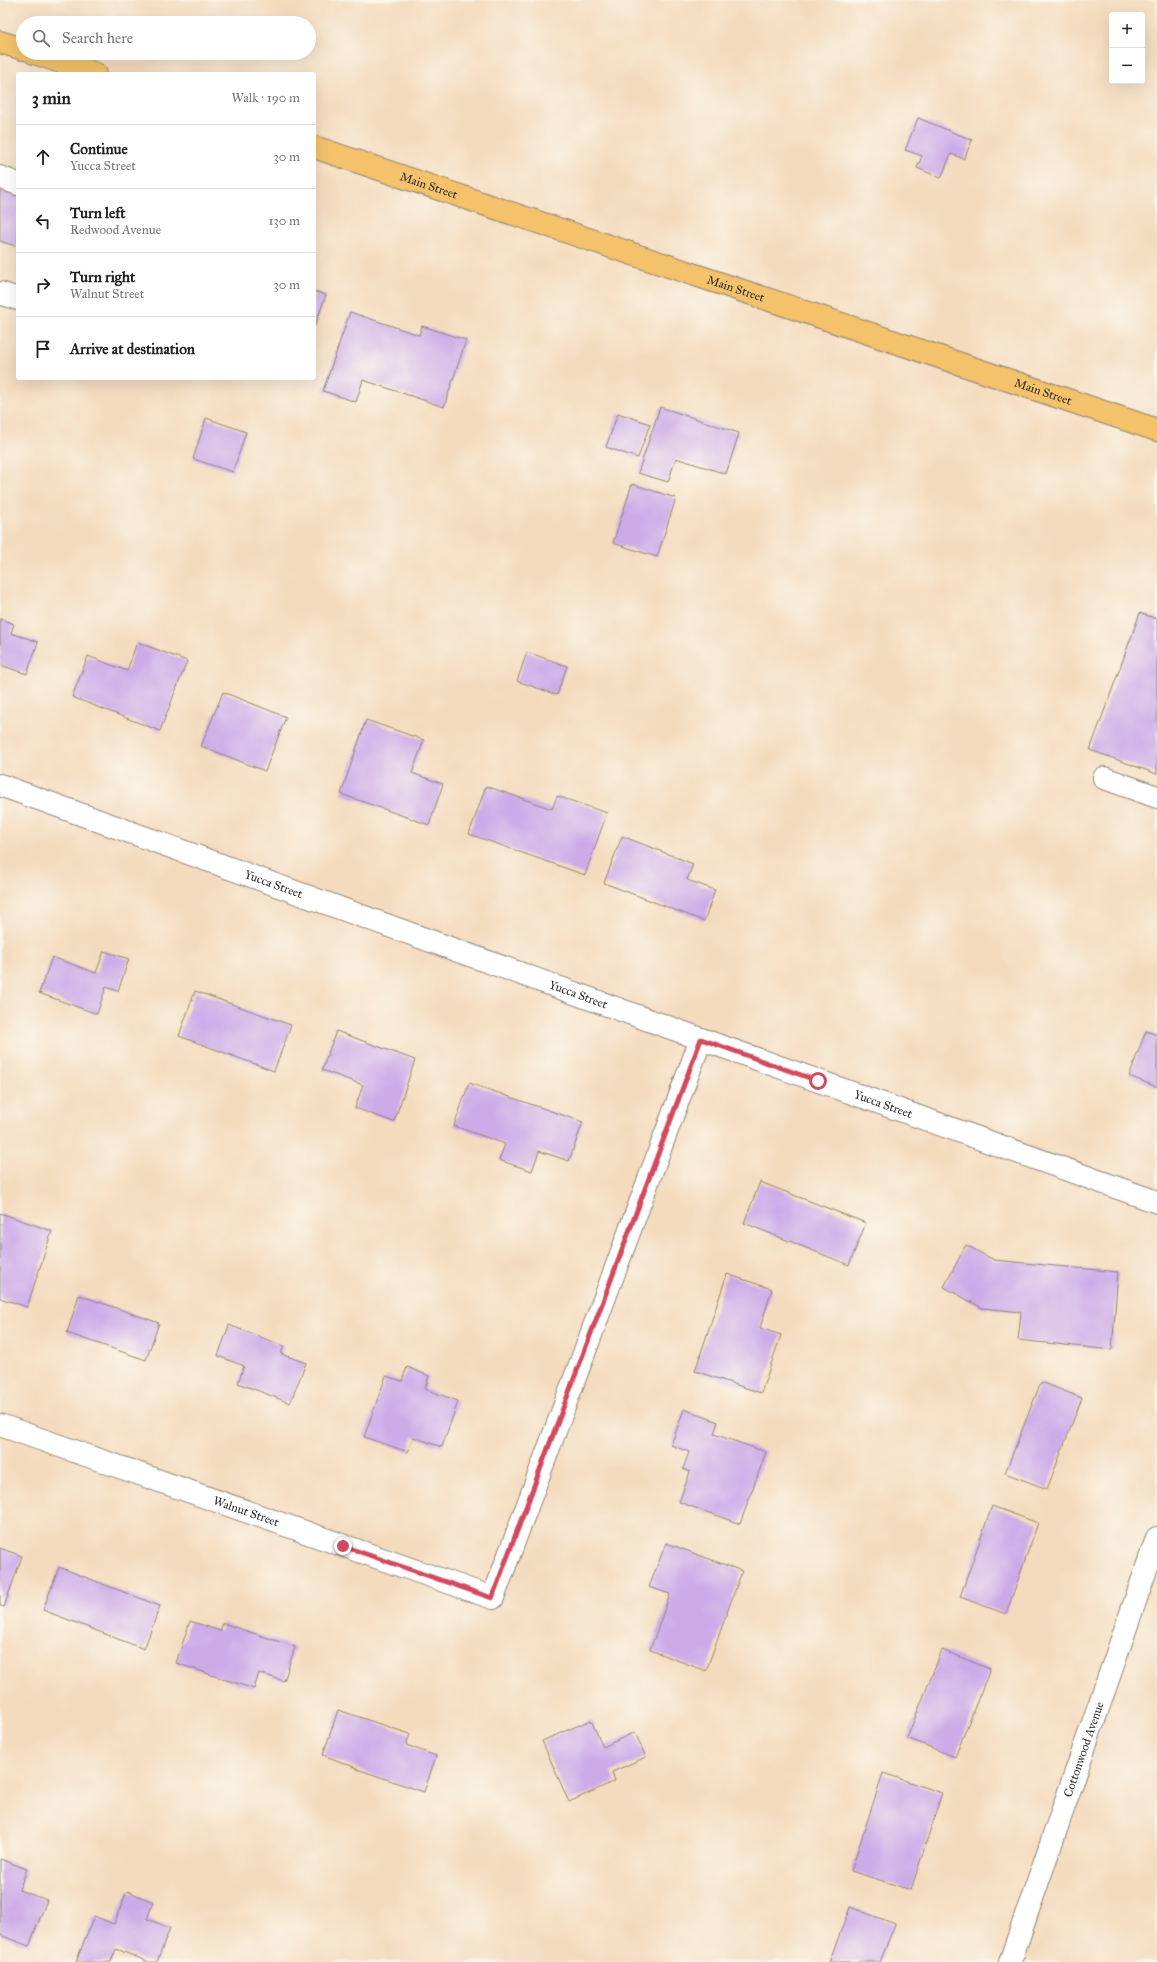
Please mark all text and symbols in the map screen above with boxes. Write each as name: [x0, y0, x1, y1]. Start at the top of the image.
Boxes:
map controls: [1109, 12, 1145, 84]
button: +: [1109, 12, 1145, 48]
search box: [16, 16, 316, 60]
icon: search: [30, 27, 52, 49]
text: Search here: [62, 29, 133, 47]
button: −: [1109, 48, 1145, 84]
text: 3 min: [32, 88, 71, 109]
text: Walk · 190 m: [231, 90, 300, 106]
text: Continue: [70, 140, 128, 158]
icon: ahead: [32, 146, 54, 168]
text: 30 m: [274, 149, 300, 165]
text: Yucca Street: [70, 158, 136, 174]
street label: Main Street: [398, 169, 460, 202]
text: Turn left: [70, 204, 126, 222]
icon: left: [32, 210, 54, 232]
text: 130 m: [268, 213, 300, 229]
text: Redwood Avenue: [70, 222, 161, 238]
text: Turn right: [70, 268, 135, 286]
street label: Main Street: [705, 272, 767, 305]
icon: right: [32, 274, 54, 296]
text: 30 m: [274, 277, 300, 293]
text: Walnut Street: [70, 286, 144, 302]
icon: arrive: [32, 338, 54, 360]
text: Arrive at destination: [70, 340, 195, 358]
street label: Main Street: [1012, 376, 1074, 408]
street label: Yucca Street: [243, 867, 305, 901]
street label: Yucca Street: [547, 978, 610, 1012]
route start: [809, 1072, 827, 1090]
street label: Yucca Street: [852, 1087, 915, 1121]
street label: Walnut Street: [212, 1493, 282, 1530]
route end: [334, 1537, 352, 1555]
street label: Cottonwood Avenue: [1061, 1700, 1107, 1799]

